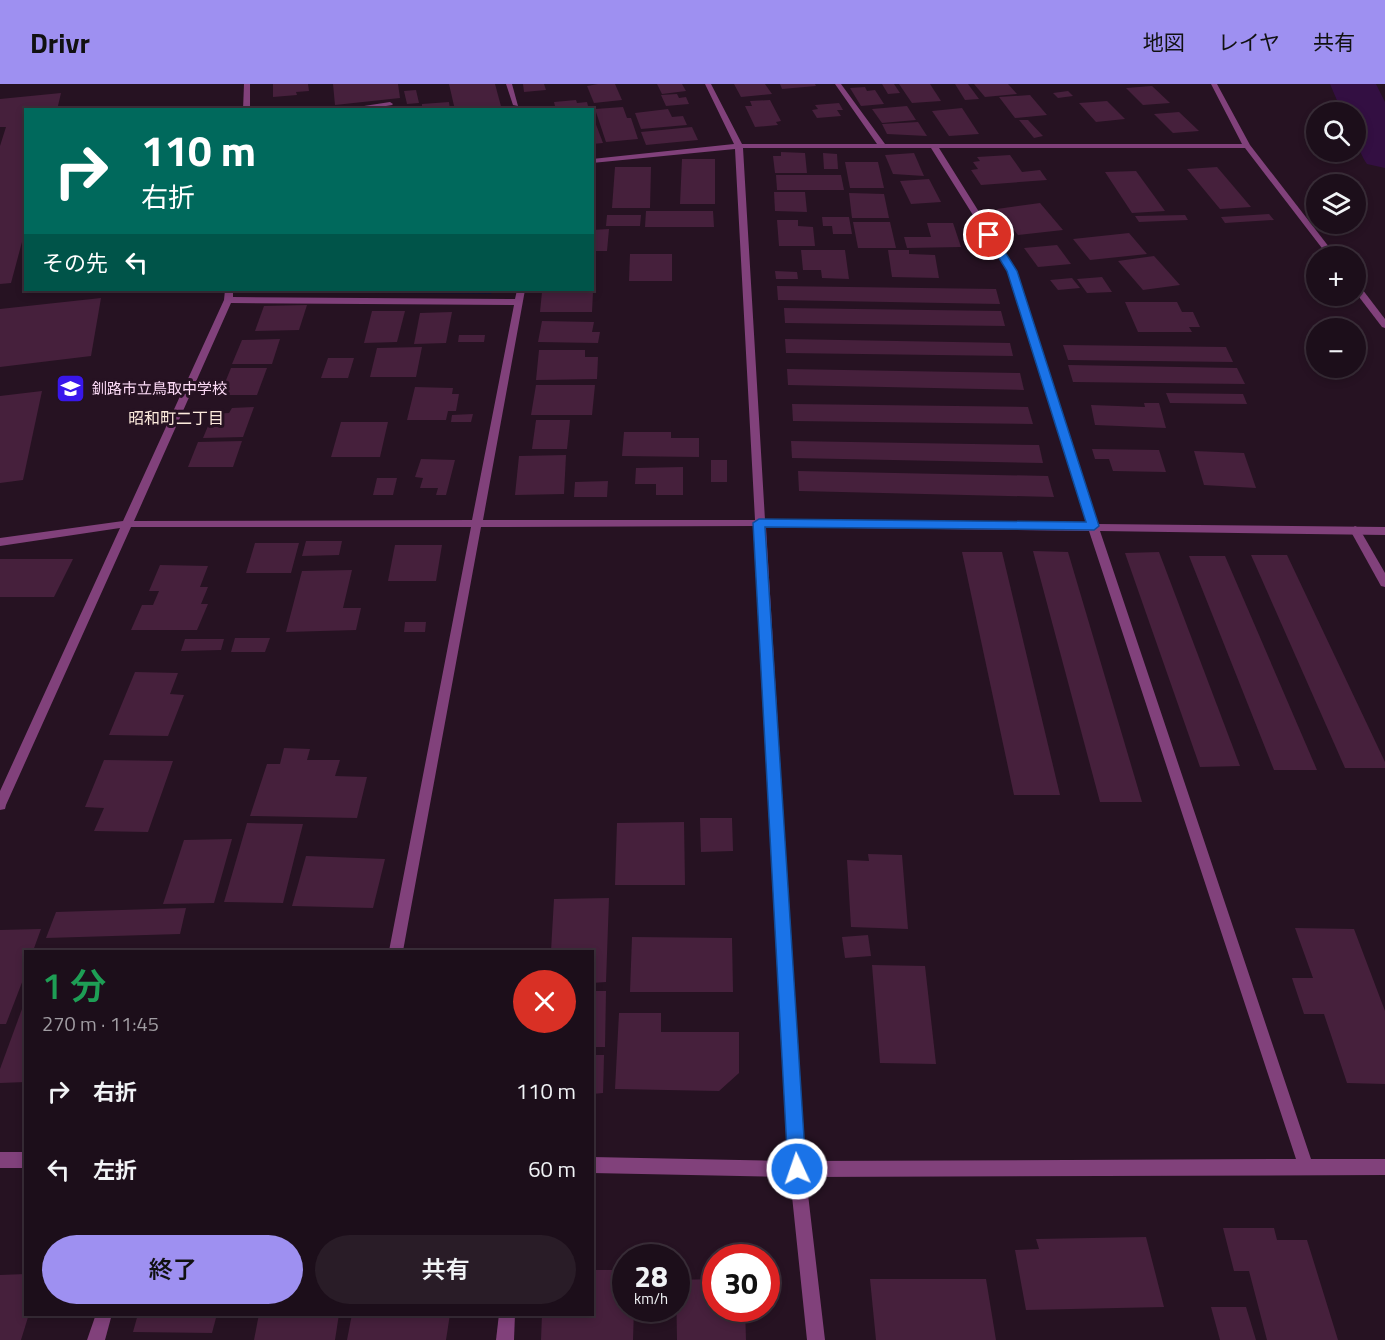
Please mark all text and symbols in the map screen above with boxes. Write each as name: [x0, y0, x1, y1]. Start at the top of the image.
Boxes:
text: Drivr: [30, 21, 90, 64]
text: 地図: [1143, 26, 1185, 58]
text: レイヤ: [1218, 26, 1280, 58]
text: 共有: [1313, 26, 1355, 58]
map controls: [1306, 102, 1366, 378]
button: search: [1306, 102, 1366, 162]
text: 110 m: [141, 118, 256, 182]
icon: right: [42, 132, 120, 210]
button: layers: [1306, 174, 1366, 234]
text: 右折: [141, 176, 195, 217]
pin: [963, 209, 1014, 260]
icon: arrive: [972, 218, 1005, 251]
text: その先: [42, 246, 108, 280]
icon: left: [120, 246, 153, 279]
button: +: [1306, 246, 1366, 306]
button: −: [1306, 318, 1366, 378]
school or university icon: 釧路市立鳥取中学校: [55, 372, 87, 404]
place label: 釧路市立鳥取中学校: [92, 377, 227, 400]
district label: 昭和町二丁目: [128, 406, 224, 430]
text: 1 分: [42, 958, 106, 1013]
button: close: [513, 970, 576, 1033]
text: 270 m · 11:45: [42, 1008, 159, 1039]
text: 110 m: [516, 1074, 576, 1108]
icon: right: [42, 1075, 75, 1108]
text: 右折: [93, 1075, 137, 1109]
position arrow: [765, 1137, 829, 1201]
text: 60 m: [528, 1152, 576, 1186]
icon: left: [42, 1153, 75, 1186]
text: 左折: [93, 1153, 137, 1187]
button: 終了: [42, 1235, 303, 1304]
button: 共有: [315, 1235, 576, 1304]
speed limit sign: 30: [702, 1244, 780, 1322]
text: 28: [634, 1253, 668, 1299]
text: km/h: [634, 1287, 668, 1310]

